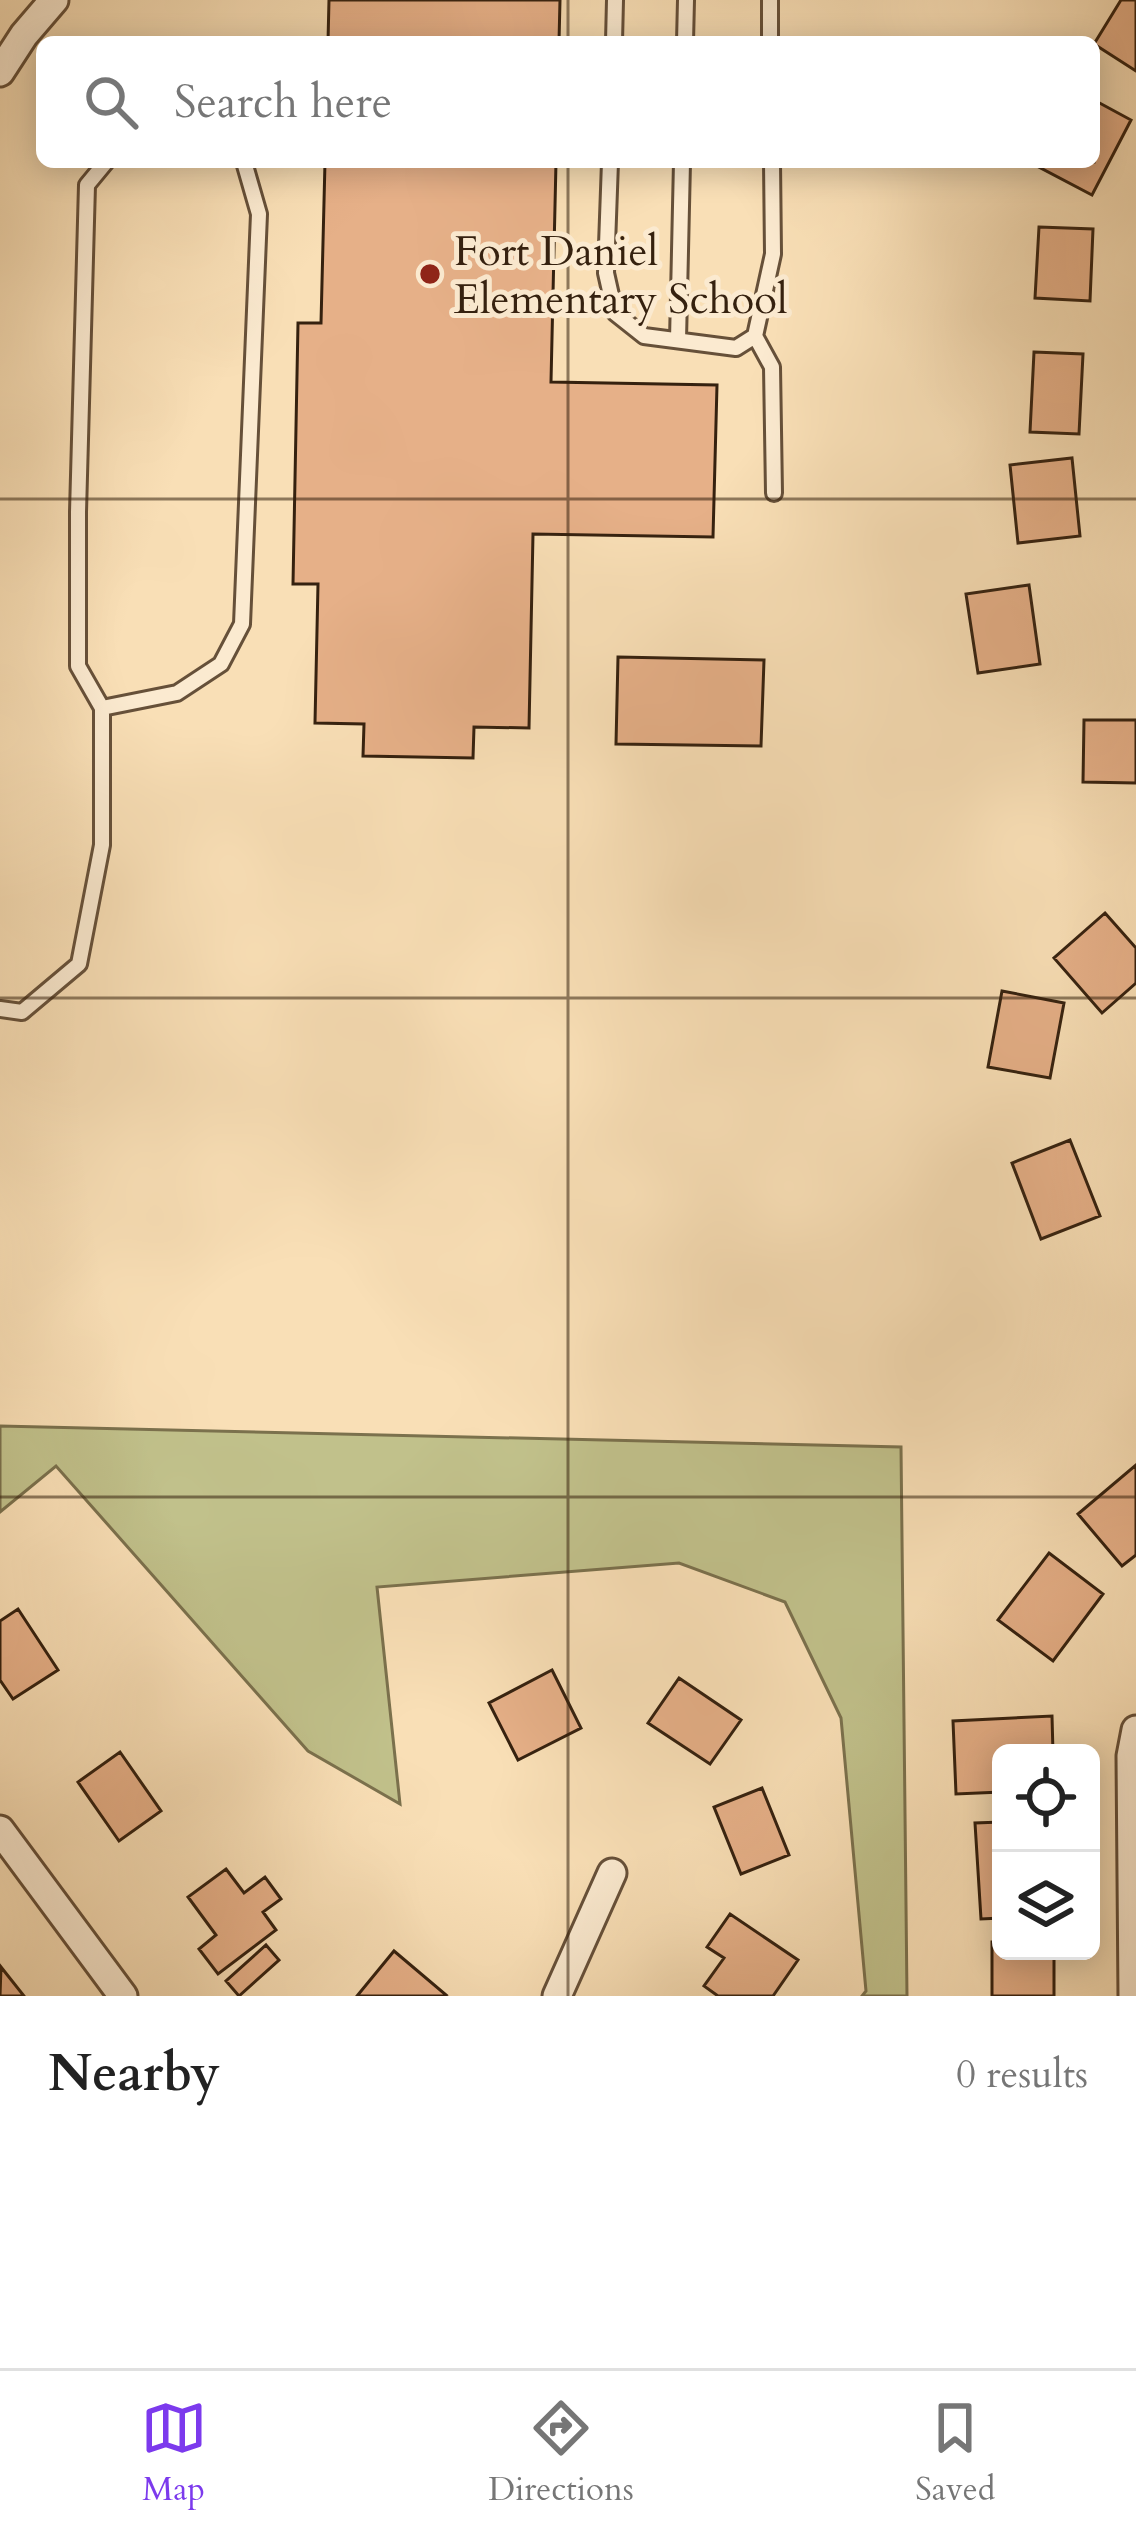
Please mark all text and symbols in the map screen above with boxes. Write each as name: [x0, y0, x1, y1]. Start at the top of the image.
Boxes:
search box: [36, 36, 1100, 168]
icon: search: [78, 69, 144, 135]
text: Search here: [174, 72, 392, 133]
place label: Fort Daniel Elementary School: [454, 223, 788, 328]
marker: Fort Daniel Elementary School: [417, 261, 443, 287]
map controls: [992, 1744, 1100, 1960]
button: locate: [992, 1744, 1100, 1852]
button: layers: [992, 1852, 1100, 1960]
text: Nearby: [48, 2039, 220, 2109]
text: 0 results: [956, 2048, 1088, 2101]
tab: Map: [141, 2395, 207, 2512]
tab: Directions: [488, 2395, 634, 2512]
tab: Saved: [915, 2395, 995, 2512]

